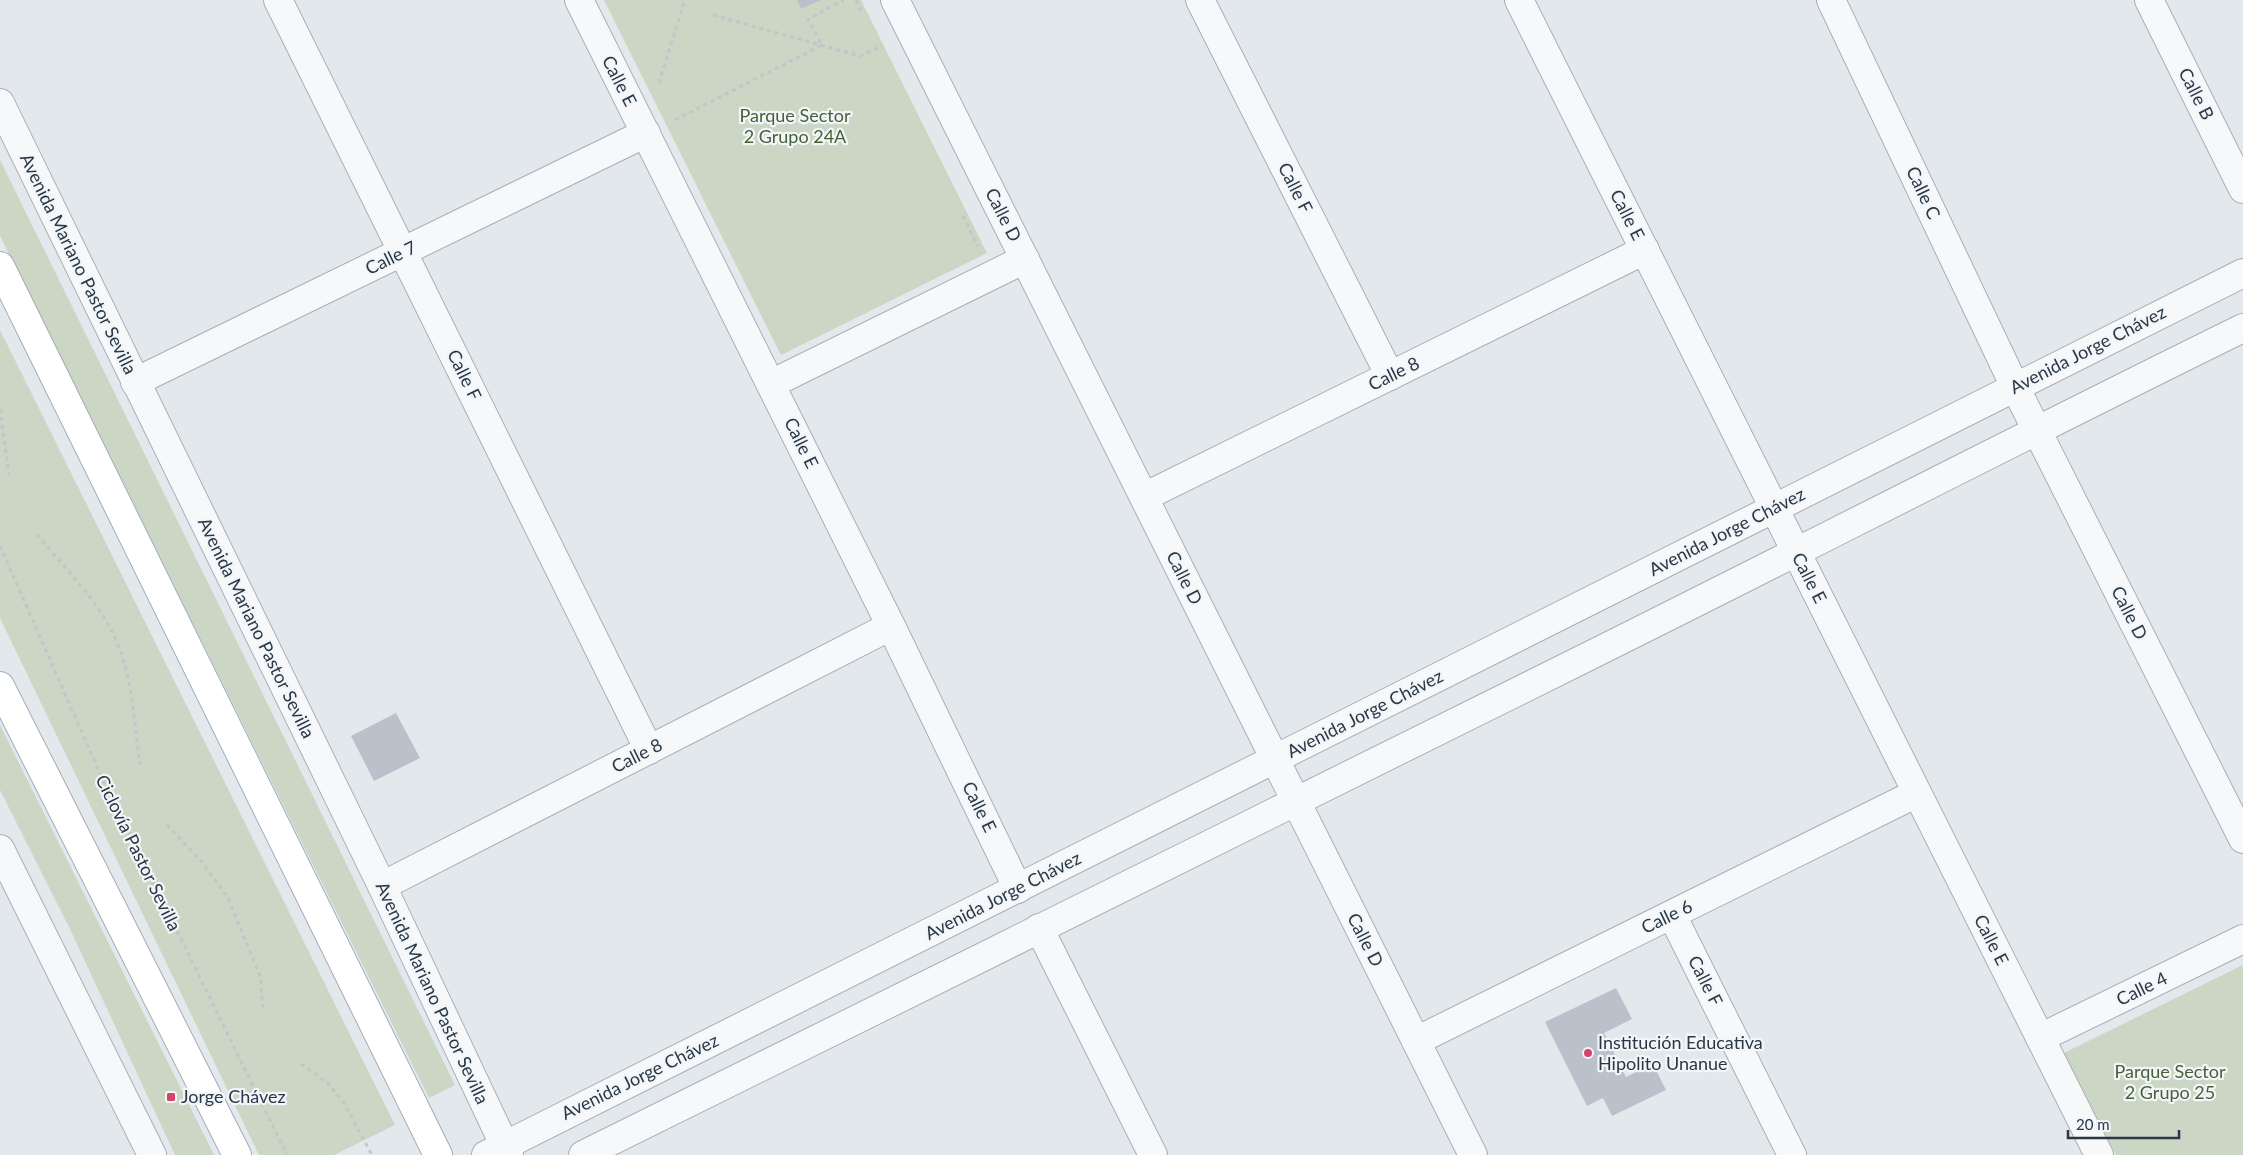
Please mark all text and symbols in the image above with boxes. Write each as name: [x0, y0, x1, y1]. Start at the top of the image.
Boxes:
street label: Calle E: [598, 52, 642, 110]
street label: Calle B: [2175, 64, 2219, 123]
park label: Parque Sector 2 Grupo 24A: [740, 104, 851, 147]
street label: Avenida Mariano Pastor Sevilla: [16, 150, 142, 377]
street label: Calle F: [1274, 159, 1318, 216]
street label: Calle C: [1902, 163, 1946, 222]
street label: Calle D: [981, 184, 1027, 245]
street label: Calle E: [1606, 186, 1650, 244]
street label: Calle 7: [361, 235, 420, 279]
street label: Avenida Jorge Chávez: [2006, 300, 2169, 398]
street label: Calle F: [443, 346, 487, 404]
street label: Calle 8: [1364, 351, 1423, 395]
street label: Calle E: [780, 413, 824, 472]
street label: Avenida Jorge Chávez: [1645, 482, 1808, 580]
street label: Avenida Mariano Pastor Sevilla: [194, 514, 320, 741]
street label: Calle D: [1162, 547, 1208, 608]
street label: Calle E: [1788, 549, 1832, 607]
street label: Calle D: [2107, 582, 2153, 643]
street label: Avenida Jorge Chávez: [1283, 664, 1446, 762]
street label: Calle 8: [607, 733, 666, 777]
street label: Ciclovía Pastor Sevilla: [92, 771, 186, 934]
street label: Calle E: [958, 777, 1002, 836]
street label: Avenida Jorge Chávez: [921, 846, 1084, 944]
street label: Avenida Mariano Pastor Sevilla: [372, 878, 494, 1107]
street label: Calle 6: [1637, 894, 1696, 938]
street label: Calle D: [1343, 909, 1389, 970]
street label: Calle E: [1970, 911, 2014, 969]
street label: Calle F: [1684, 952, 1728, 1009]
street label: Calle 4: [2112, 966, 2171, 1010]
street label: Avenida Jorge Chávez: [557, 1028, 722, 1124]
place label: Institución Educativa Hipolito Unanue: [1598, 1031, 1763, 1074]
marker: Institución Educativa Hipolito Unanue: [1582, 1047, 1594, 1059]
park label: Parque Sector 2 Grupo 25: [2115, 1060, 2226, 1103]
place label: Jorge Chávez: [181, 1085, 286, 1107]
marker: Jorge Chávez: [165, 1091, 177, 1103]
scale bar: [2068, 1108, 2179, 1140]
text: 20 m: [2076, 1115, 2110, 1133]

